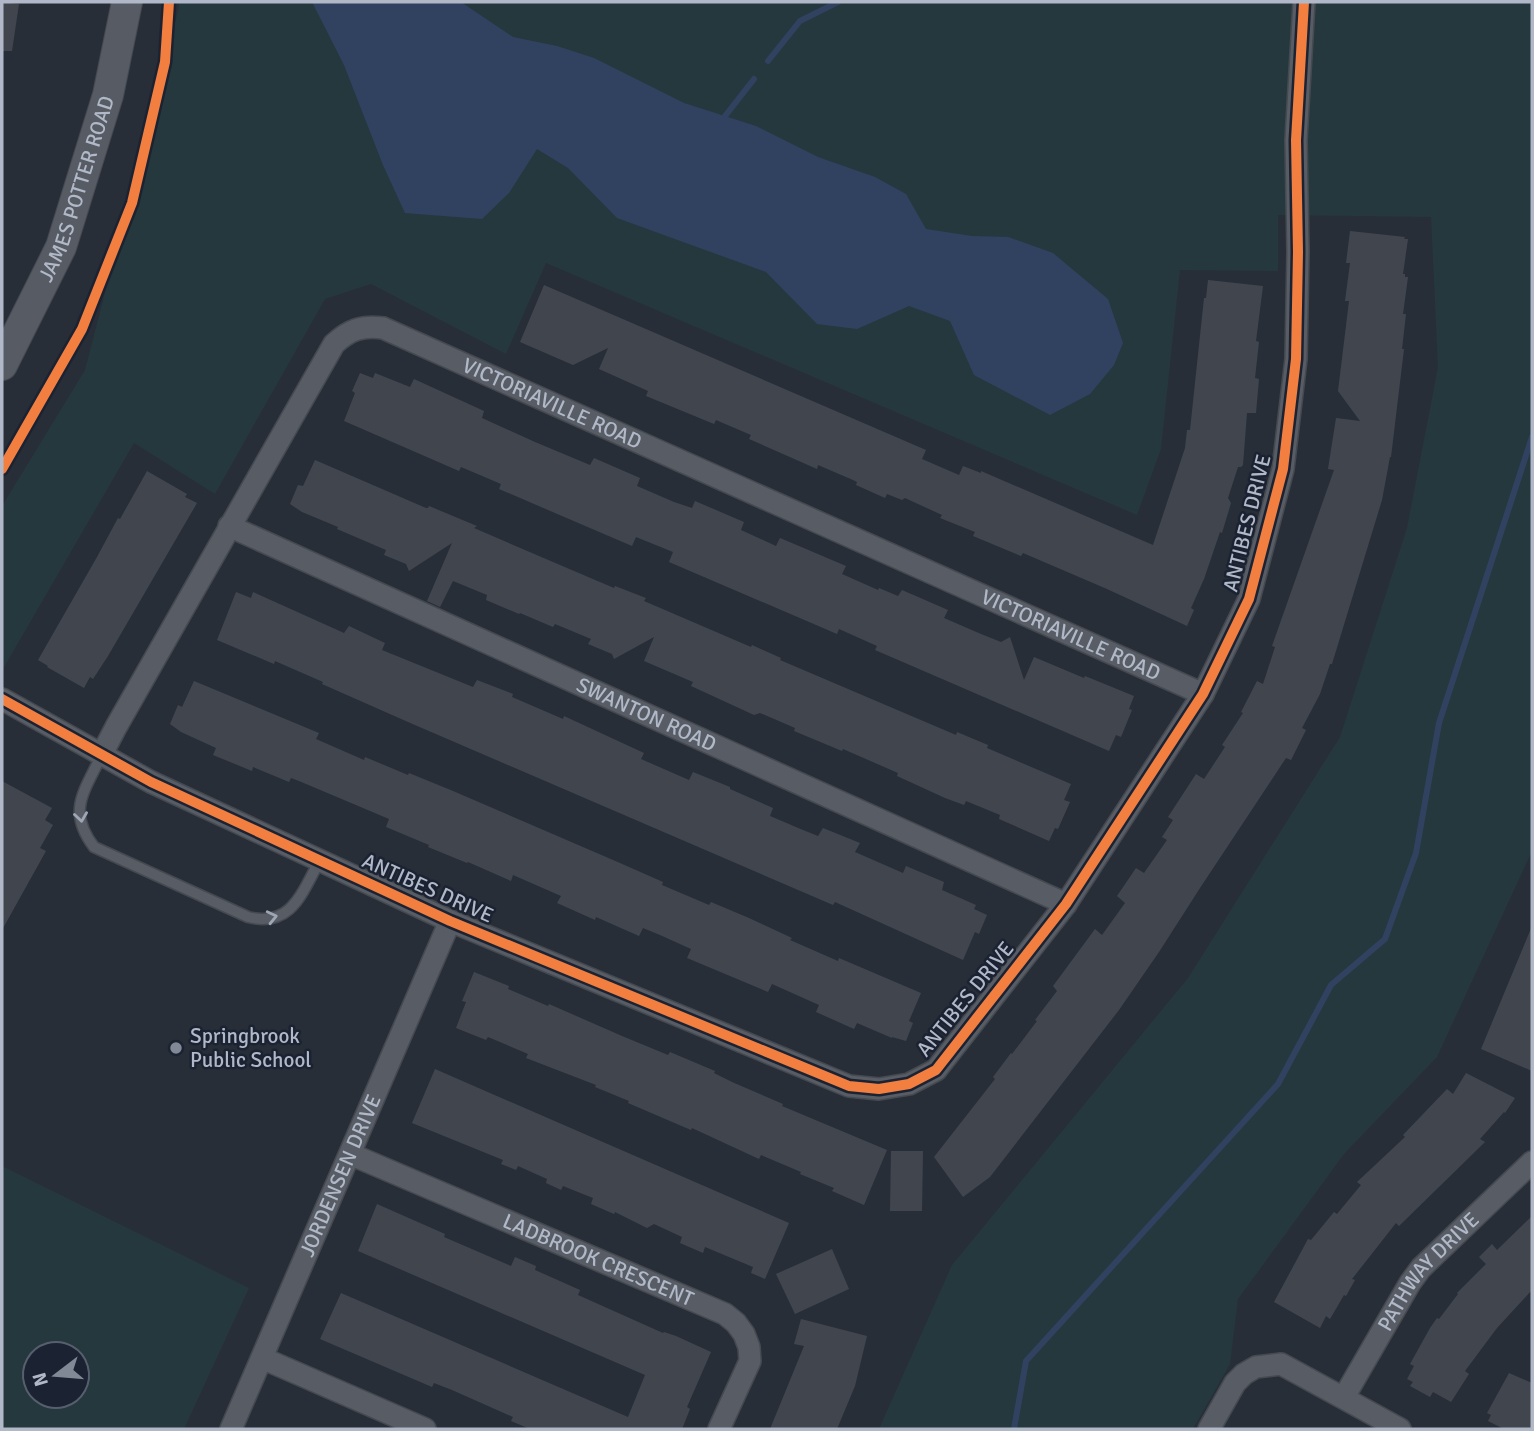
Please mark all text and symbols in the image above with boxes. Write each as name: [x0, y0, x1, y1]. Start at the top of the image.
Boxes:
street label: JAMES POTTER ROAD: [33, 93, 120, 286]
street label: VICTORIAVILLE ROAD: [458, 352, 646, 455]
street label: ANTIBES DRIVE: [1217, 452, 1277, 594]
street label: VICTORIAVILLE ROAD: [977, 584, 1165, 686]
street label: SWANTON ROAD: [573, 672, 720, 757]
one-way arrow: [74, 811, 89, 823]
street label: ANTIBES DRIVE: [358, 847, 498, 929]
one-way arrow: [266, 911, 278, 925]
street label: ANTIBES DRIVE: [911, 936, 1019, 1062]
place label: Springbrook Public School: [190, 1023, 311, 1073]
marker: Springbrook Public School: [168, 1040, 184, 1056]
street label: JORDENSEN DRIVE: [294, 1090, 387, 1261]
street label: PATHWAY DRIVE: [1372, 1207, 1484, 1336]
street label: LADBROOK CRESCENT: [499, 1208, 698, 1312]
north arrow: [21, 1340, 91, 1410]
text: N: [27, 1370, 54, 1389]

